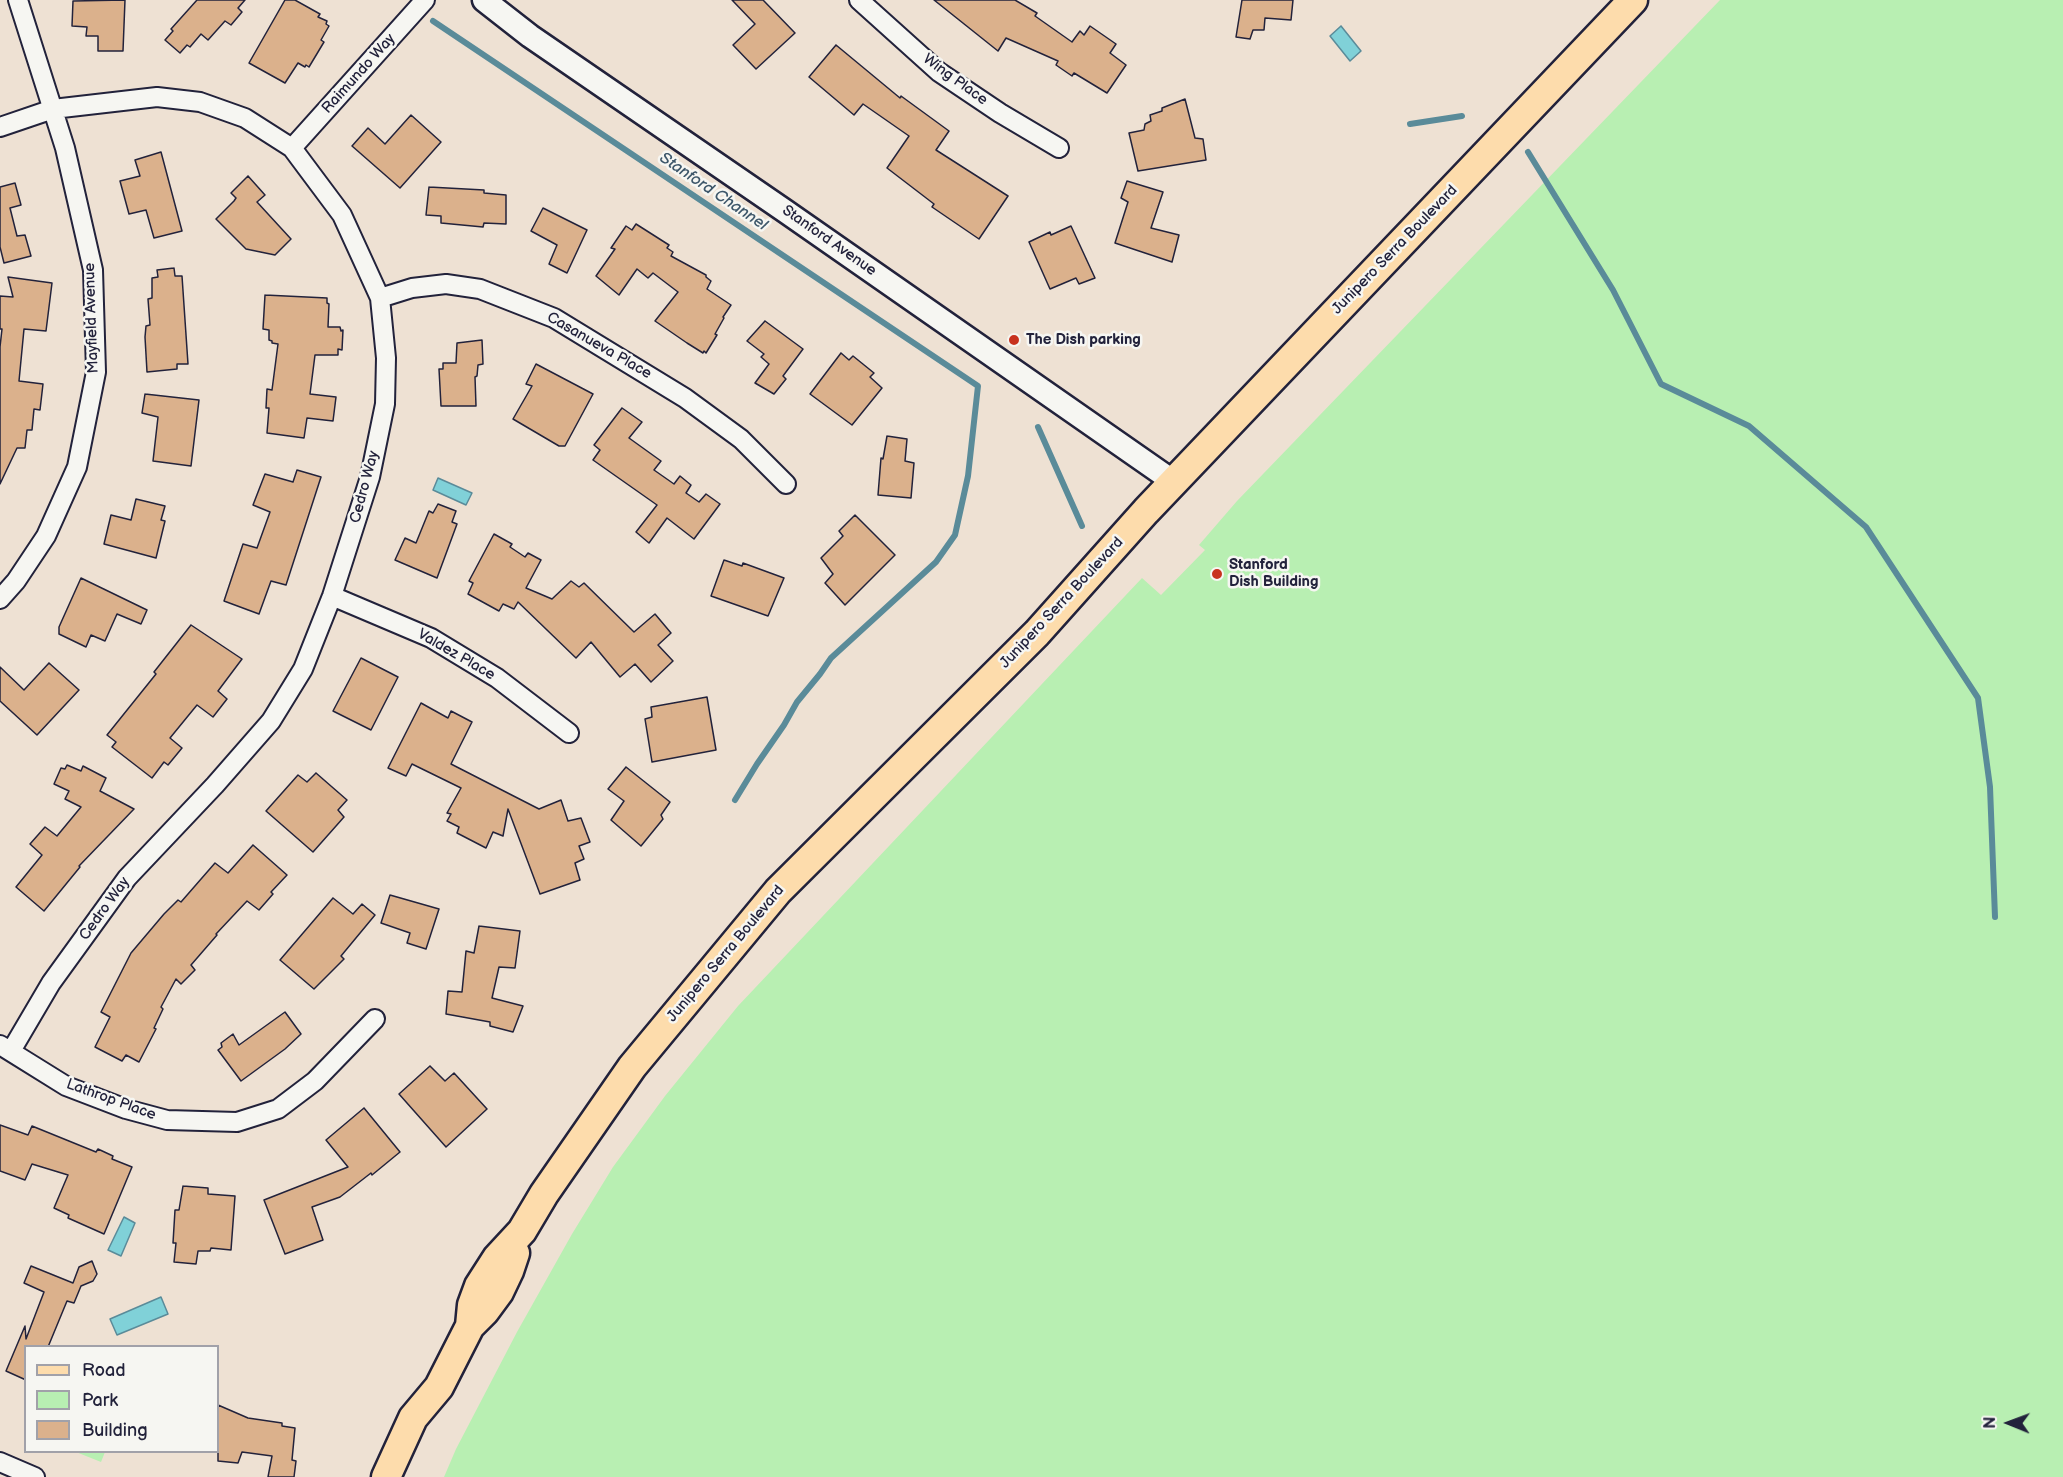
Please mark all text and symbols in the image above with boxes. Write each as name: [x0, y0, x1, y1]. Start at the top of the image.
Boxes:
street label: Raimundo Way: [318, 30, 400, 118]
street label: Wing Place: [919, 50, 991, 110]
water label: Stanford Channel: [655, 149, 771, 235]
street label: Junipero Serra Boulevard: [1329, 182, 1461, 318]
street label: Stanford Avenue: [778, 202, 880, 280]
street label: Mayfield Avenue: [81, 262, 103, 374]
street label: Casanueva Place: [543, 309, 655, 383]
place label: The Dish parking: [1026, 331, 1141, 349]
marker: The Dish parking: [1007, 333, 1021, 347]
street label: Cedro Way: [347, 449, 383, 525]
street label: Junipero Serra Boulevard: [997, 534, 1127, 672]
place label: Stanford Dish Building: [1229, 556, 1318, 591]
marker: Stanford Dish Building: [1210, 567, 1224, 581]
street label: Valdez Place: [414, 626, 498, 684]
street label: Cedro Way: [76, 874, 134, 944]
street label: Junipero Serra Boulevard: [664, 882, 788, 1026]
street label: Lathrop Place: [64, 1075, 158, 1125]
legend: [24, 1345, 219, 1453]
text: Road: [82, 1360, 126, 1381]
text: Park: [82, 1390, 118, 1411]
north arrow: [1979, 1393, 2039, 1453]
text: N: [1981, 1416, 2000, 1429]
text: Building: [82, 1420, 148, 1441]

